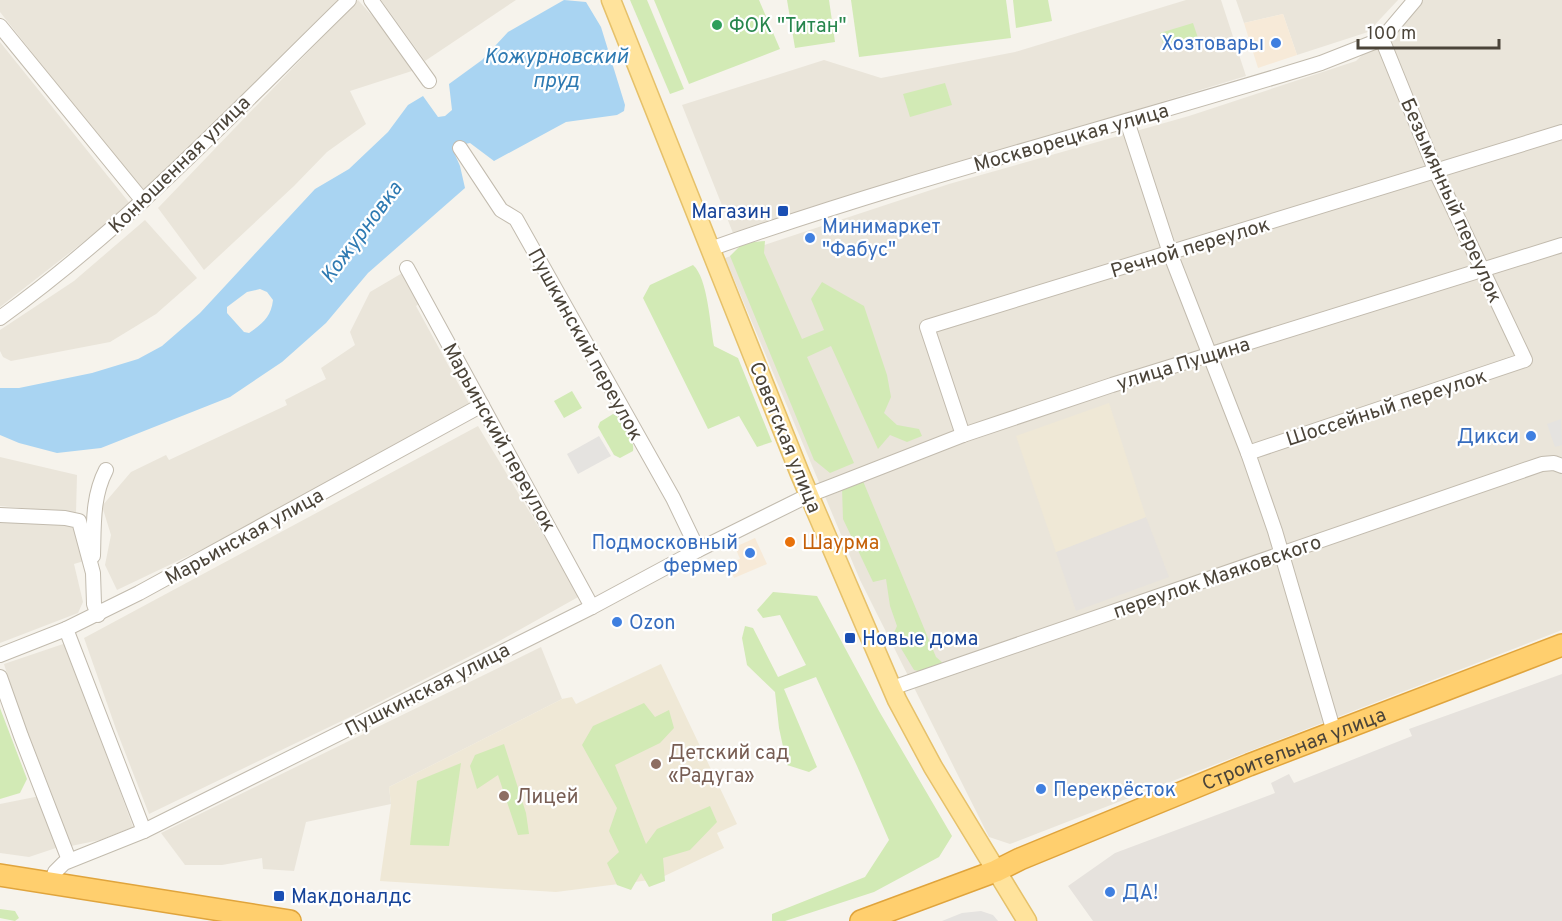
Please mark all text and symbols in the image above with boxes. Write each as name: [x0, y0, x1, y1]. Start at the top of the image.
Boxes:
scale bar: [1358, 12, 1499, 50]
place label: ФОК "Титан": [729, 14, 847, 40]
marker: ФОК "Титан": [710, 18, 724, 32]
text: 100 m: [1367, 23, 1416, 46]
place label: Хозтовары: [1161, 32, 1264, 58]
marker: Хозтовары: [1269, 36, 1283, 50]
water label: Кожурновский пруд: [484, 44, 629, 95]
street label: Конюшенная улица: [104, 91, 257, 240]
street label: Безымянный переулок: [1393, 94, 1507, 307]
street label: Москворецкая улица: [971, 99, 1172, 179]
water label: Кожурновка: [315, 177, 409, 289]
place label: Магазин: [691, 200, 771, 226]
marker: Магазин: [776, 204, 790, 218]
street label: Речной переулок: [1108, 212, 1273, 285]
place label: Минимаркет "Фабус": [822, 215, 941, 264]
marker: Минимаркет "Фабус": [803, 231, 817, 245]
street label: Пушкинский переулок: [520, 244, 648, 446]
street label: улица Пущина: [1114, 332, 1253, 398]
street label: Марьинский переулок: [436, 339, 561, 537]
street label: Советская улица: [742, 358, 826, 517]
street label: Шоссейный переулок: [1283, 364, 1490, 454]
place label: Дикси: [1457, 425, 1519, 451]
marker: Дикси: [1524, 429, 1538, 443]
street label: Марьинская улица: [161, 483, 329, 592]
street label: переулок Маяковского: [1110, 530, 1325, 626]
place label: Подмосковный фермер: [591, 531, 738, 580]
place label: Шаурма: [802, 531, 879, 557]
marker: Шаурма: [783, 535, 797, 549]
marker: Подмосковный фермер: [743, 546, 757, 560]
place label: Ozon: [629, 611, 675, 637]
marker: Ozon: [610, 615, 624, 629]
place label: Новые дома: [862, 627, 978, 653]
marker: Новые дома: [843, 631, 857, 645]
street label: Пушкинская улица: [341, 638, 515, 744]
street label: Строительная улица: [1199, 703, 1390, 798]
place label: Детский сад «Радуга»: [668, 741, 789, 790]
marker: Детский сад «Радуга»: [649, 757, 663, 771]
place label: Перекрёсток: [1053, 778, 1176, 804]
marker: Перекрёсток: [1034, 782, 1048, 796]
place label: Лицей: [516, 785, 578, 811]
marker: Лицей: [497, 789, 511, 803]
place label: ДА!: [1122, 881, 1158, 907]
place label: Макдоналдс: [291, 885, 412, 911]
marker: ДА!: [1103, 885, 1117, 899]
marker: Макдоналдс: [272, 889, 286, 903]

